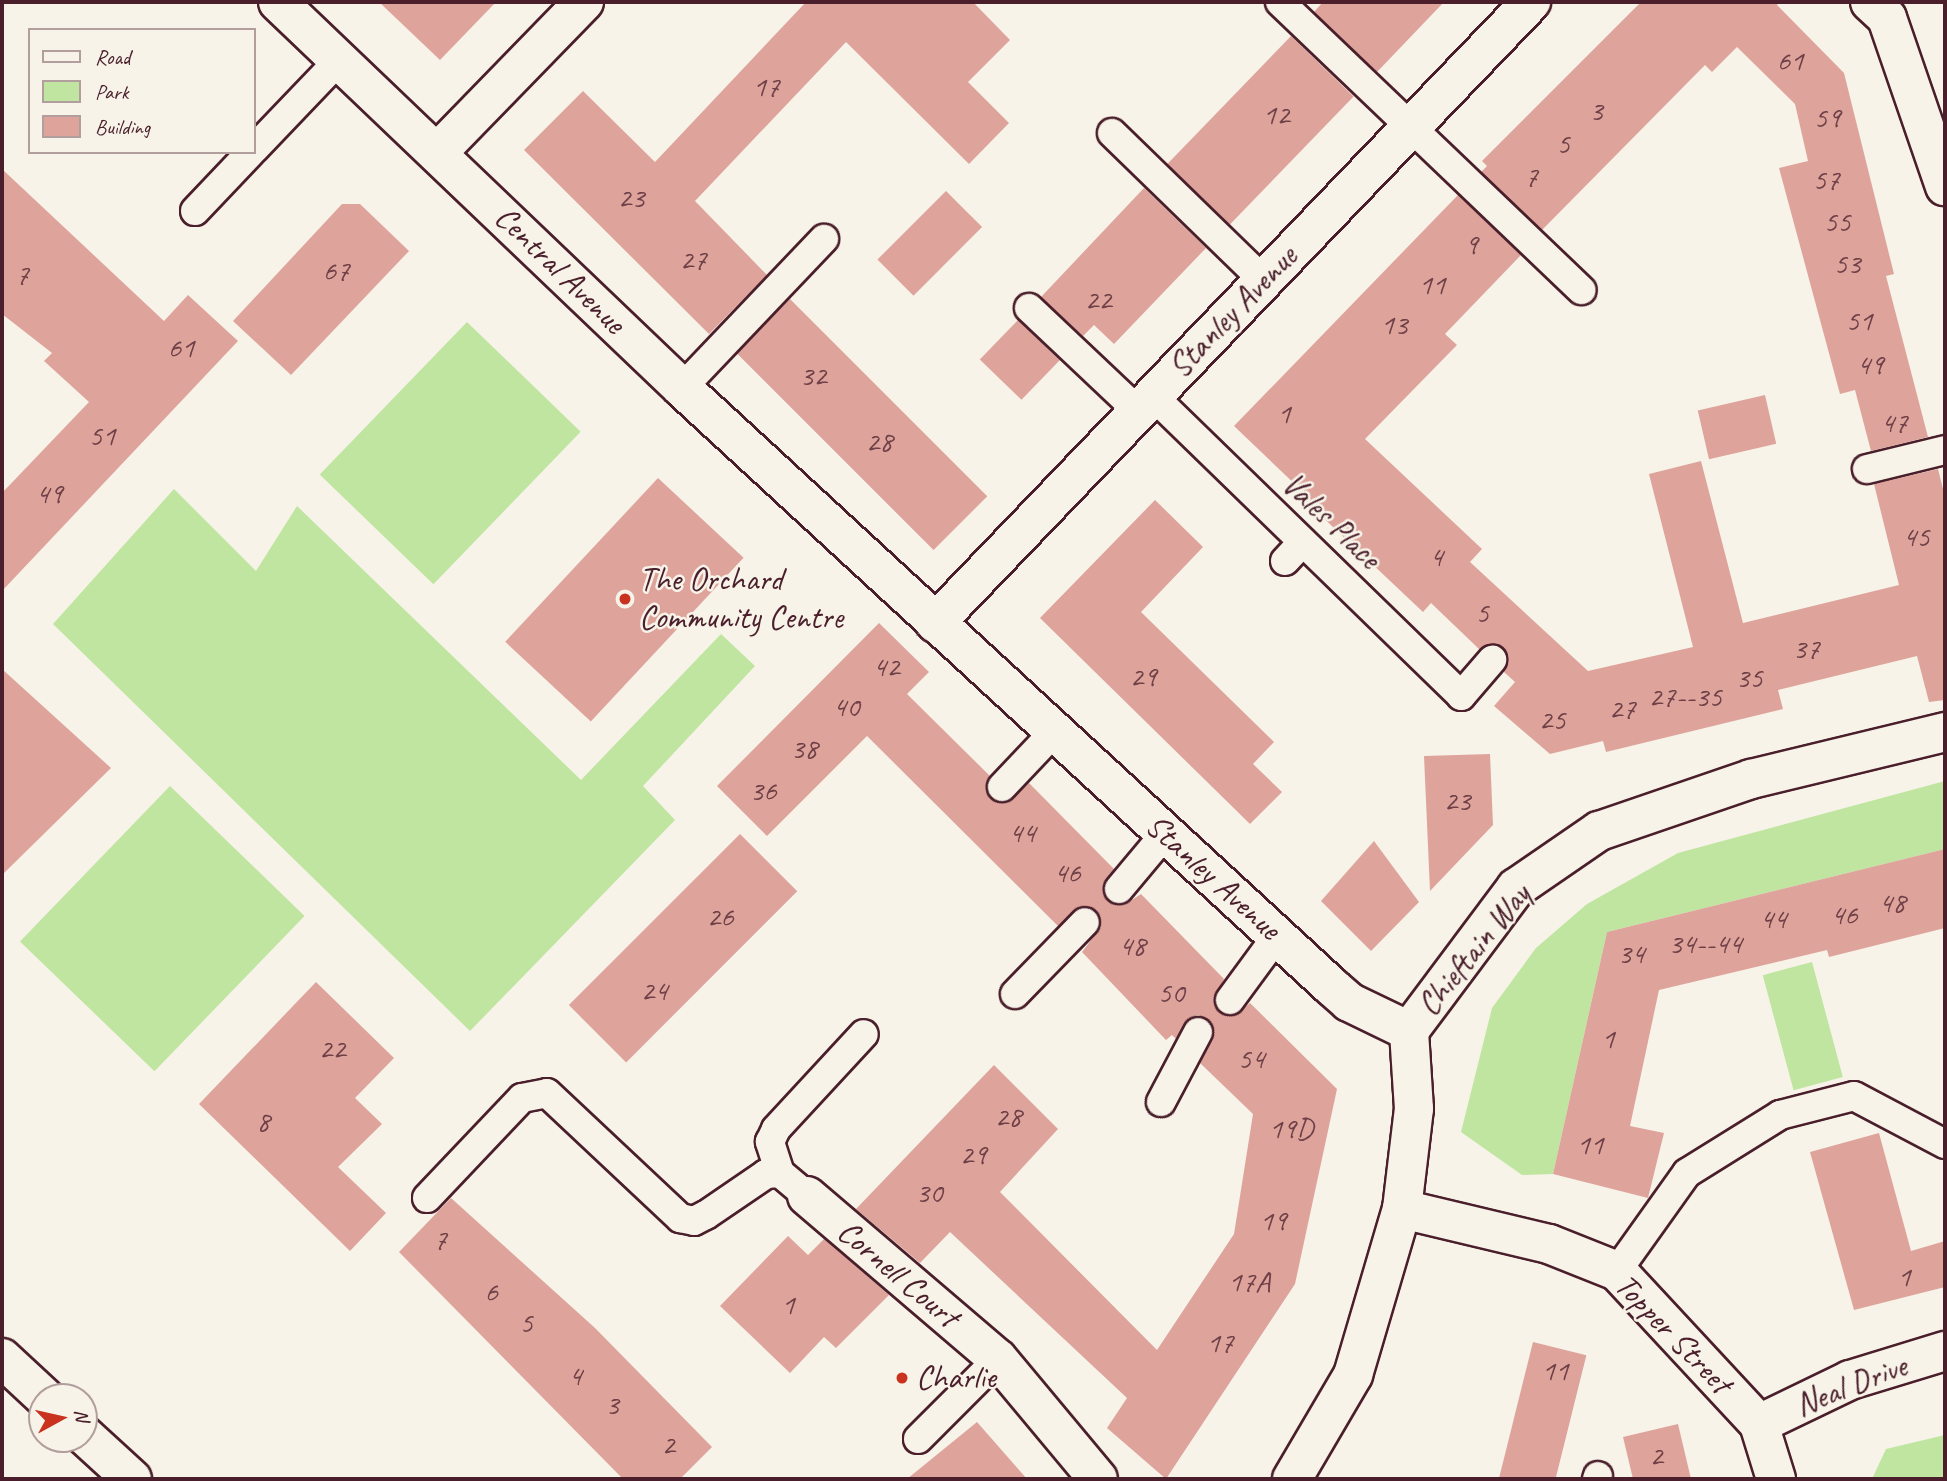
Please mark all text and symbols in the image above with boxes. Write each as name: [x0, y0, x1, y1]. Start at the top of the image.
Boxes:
legend: [28, 28, 256, 154]
house number: 61: [1777, 42, 1803, 78]
text: Road: [95, 44, 130, 70]
house number: 17: [753, 68, 779, 104]
text: Park: [95, 79, 128, 105]
house number: 3: [1589, 92, 1603, 128]
house number: 12: [1263, 96, 1289, 132]
house number: 59: [1814, 99, 1840, 135]
text: Building: [95, 114, 150, 140]
house number: 5: [1556, 125, 1570, 161]
house number: 7: [1524, 158, 1538, 194]
house number: 57: [1813, 161, 1839, 197]
house number: 23: [618, 179, 644, 215]
street label: Central Avenue: [486, 198, 634, 342]
house number: 55: [1824, 203, 1850, 239]
house number: 9: [1464, 226, 1478, 262]
street label: Stanley Avenue: [1160, 238, 1306, 386]
house number: 27: [680, 241, 706, 277]
house number: 53: [1834, 245, 1860, 281]
house number: 67: [323, 252, 349, 288]
house number: 7: [15, 256, 29, 292]
house number: 11: [1419, 266, 1445, 302]
house number: 22: [1085, 281, 1111, 317]
house number: 51: [1846, 302, 1872, 338]
house number: 13: [1381, 306, 1407, 342]
house number: 61: [168, 329, 194, 365]
house number: 49: [1857, 346, 1883, 382]
house number: 32: [800, 357, 826, 393]
house number: 1: [1277, 395, 1291, 431]
house number: 47: [1881, 404, 1907, 440]
house number: 51: [89, 417, 115, 453]
house number: 28: [866, 423, 892, 459]
street label: Vales Place: [1273, 464, 1389, 578]
house number: 49: [36, 475, 62, 511]
house number: 45: [1903, 518, 1929, 554]
house number: 4: [1429, 538, 1443, 574]
place label: The Orchard Community Centre: [639, 560, 843, 638]
marker: The Orchard Community Centre: [617, 591, 633, 607]
house number: 5: [1475, 594, 1489, 630]
house number: 37: [1793, 630, 1819, 666]
house number: 42: [873, 648, 899, 684]
house number: 29: [1130, 658, 1156, 694]
house number: 35: [1736, 659, 1762, 695]
house number: 27--35: [1648, 678, 1722, 714]
house number: 40: [833, 688, 859, 724]
house number: 27: [1609, 690, 1635, 726]
house number: 25: [1539, 701, 1565, 737]
house number: 38: [791, 730, 817, 766]
house number: 36: [750, 772, 776, 808]
house number: 23: [1444, 782, 1470, 818]
street label: Stanley Avenue: [1137, 806, 1289, 948]
house number: 44: [1009, 814, 1035, 850]
house number: 46: [1054, 854, 1080, 890]
street label: Chieftain Way: [1409, 876, 1539, 1024]
house number: 48: [1879, 884, 1905, 920]
house number: 46: [1831, 896, 1857, 932]
house number: 26: [707, 898, 733, 934]
house number: 44: [1760, 900, 1786, 936]
house number: 34--44: [1668, 925, 1742, 961]
house number: 48: [1119, 927, 1145, 963]
house number: 34: [1618, 935, 1644, 971]
house number: 24: [641, 972, 667, 1008]
house number: 50: [1158, 974, 1184, 1010]
house number: 1: [1601, 1020, 1615, 1056]
house number: 22: [319, 1030, 345, 1066]
house number: 54: [1238, 1040, 1264, 1076]
house number: 28: [995, 1098, 1021, 1134]
house number: 8: [256, 1103, 270, 1139]
house number: 19D: [1269, 1110, 1313, 1146]
house number: 11: [1577, 1126, 1603, 1162]
house number: 29: [960, 1136, 986, 1172]
house number: 30: [916, 1174, 942, 1210]
house number: 19: [1260, 1202, 1286, 1238]
street label: Cornell Court: [829, 1212, 967, 1336]
house number: 7: [433, 1221, 447, 1257]
house number: 1: [1897, 1258, 1911, 1294]
house number: 17A: [1228, 1263, 1270, 1299]
street label: Topper Street: [1606, 1266, 1740, 1402]
house number: 6: [484, 1273, 498, 1309]
house number: 1: [781, 1286, 795, 1322]
house number: 5: [519, 1304, 533, 1340]
house number: 17: [1207, 1324, 1233, 1360]
street label: Neal Drive: [1789, 1347, 1913, 1425]
house number: 11: [1542, 1352, 1568, 1388]
house number: 4: [568, 1357, 582, 1393]
place label: Charlie: [916, 1358, 996, 1398]
marker: Charlie: [894, 1370, 910, 1386]
north arrow: [28, 1383, 98, 1453]
house number: 3: [605, 1386, 619, 1422]
text: N: [69, 1408, 95, 1423]
house number: 2: [661, 1426, 675, 1462]
house number: 2: [1649, 1437, 1663, 1473]

